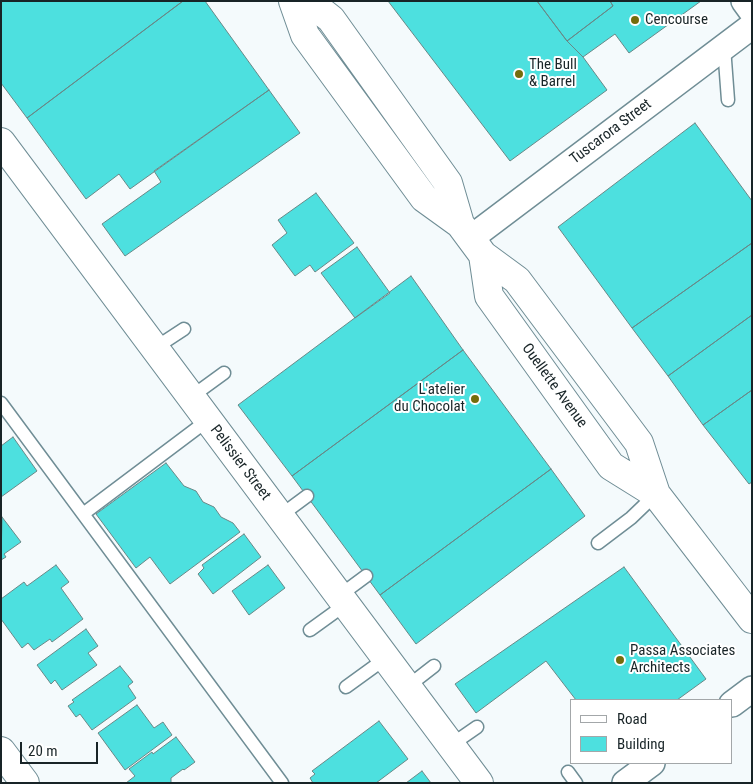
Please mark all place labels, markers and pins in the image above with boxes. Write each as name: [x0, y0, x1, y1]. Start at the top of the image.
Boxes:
place label: Cencourse: [645, 11, 708, 29]
marker: Cencourse: [629, 14, 641, 26]
place label: The Bull & Barrel: [529, 56, 577, 91]
marker: The Bull & Barrel: [513, 68, 525, 80]
place label: L'atelier du Chocolat: [394, 381, 465, 416]
marker: L'atelier du Chocolat: [469, 393, 481, 405]
place label: Passa Associates Architects: [630, 642, 735, 677]
marker: Passa Associates Architects: [614, 654, 626, 666]

